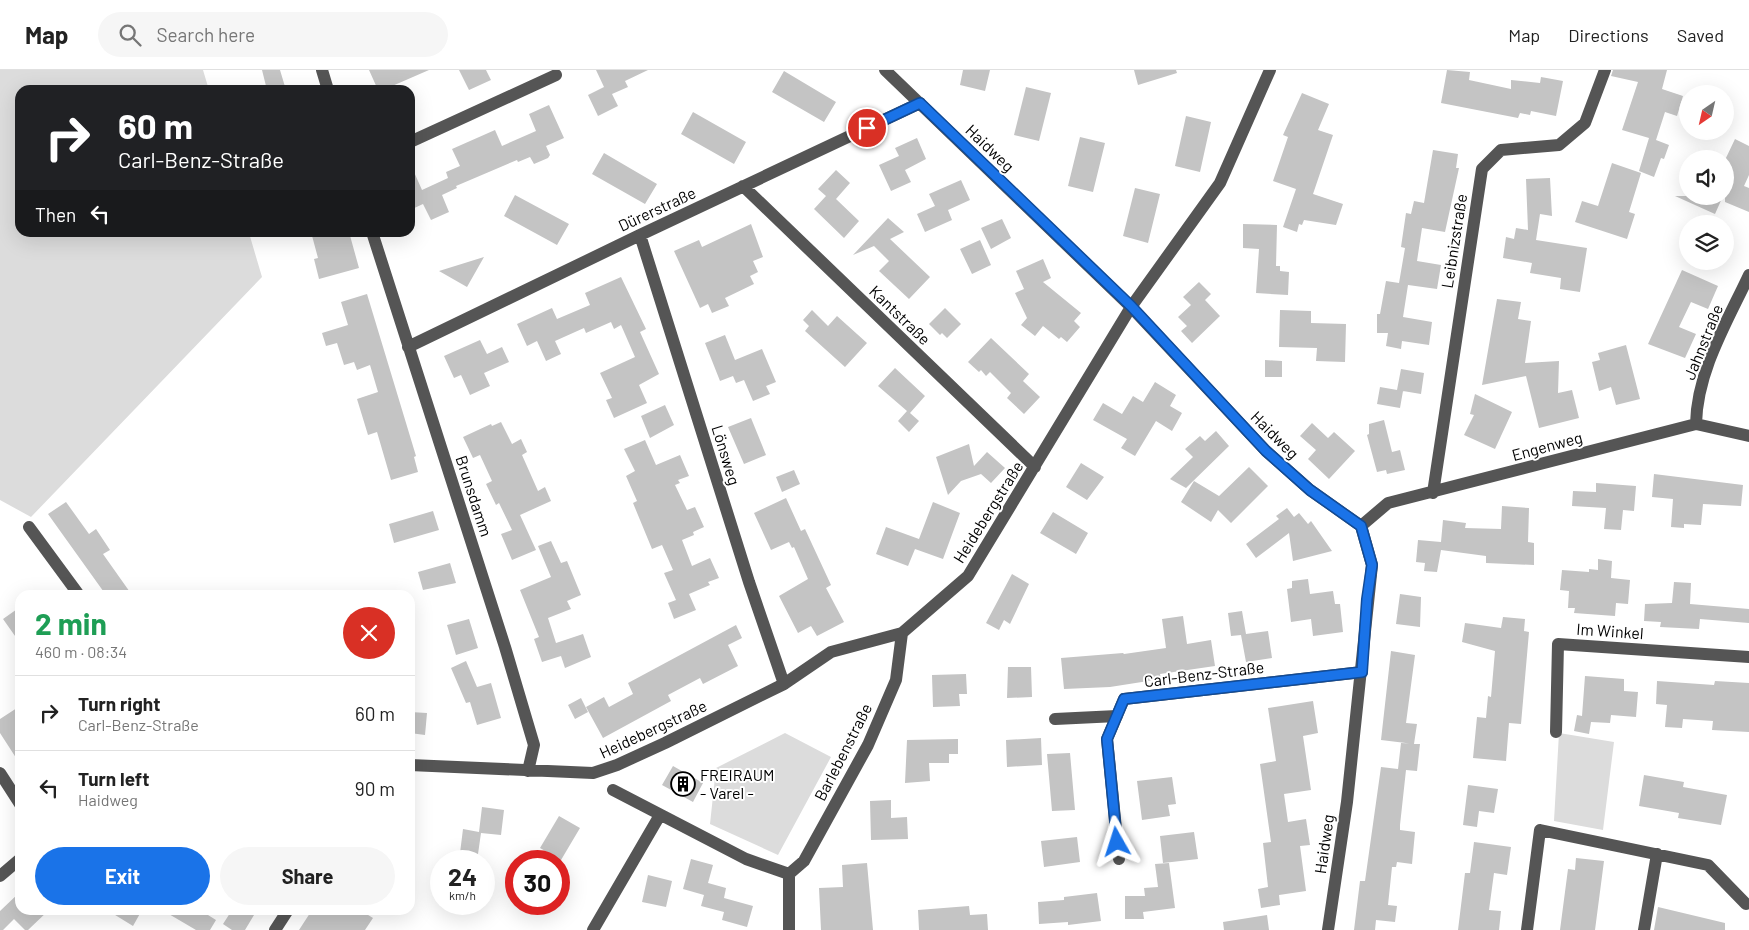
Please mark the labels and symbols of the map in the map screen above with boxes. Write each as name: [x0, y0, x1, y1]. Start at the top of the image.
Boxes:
north arrow: [1679, 85, 1734, 140]
pin: [846, 107, 888, 149]
street label: Haidweg: [962, 120, 1018, 175]
street label: Dürerstraße: [615, 182, 699, 235]
street label: Leibnizstraße: [1437, 192, 1470, 289]
street label: Kantstraße: [866, 281, 935, 348]
street label: Jahnstraße: [1679, 301, 1726, 382]
street label: Haidweg: [1247, 407, 1303, 463]
street label: Lönsweg: [708, 423, 745, 487]
street label: Engenweg: [1510, 427, 1584, 464]
street label: Brunsdamm: [452, 453, 497, 539]
street label: Heidebergstraße: [949, 457, 1026, 566]
street label: Im Winkel: [1576, 619, 1644, 642]
street label: Carl-Benz-Straße: [1143, 657, 1265, 690]
street label: Heidebergstraße: [596, 695, 710, 762]
street label: Barlebenstraße: [810, 700, 875, 804]
place label: FREIRAUM - Varel -: [700, 765, 775, 802]
building icon: FREIRAUM - Varel -: [670, 771, 696, 797]
street label: Haidweg: [1310, 813, 1337, 875]
position arrow: [1090, 815, 1142, 867]
speed limit sign: 30: [505, 850, 570, 915]

